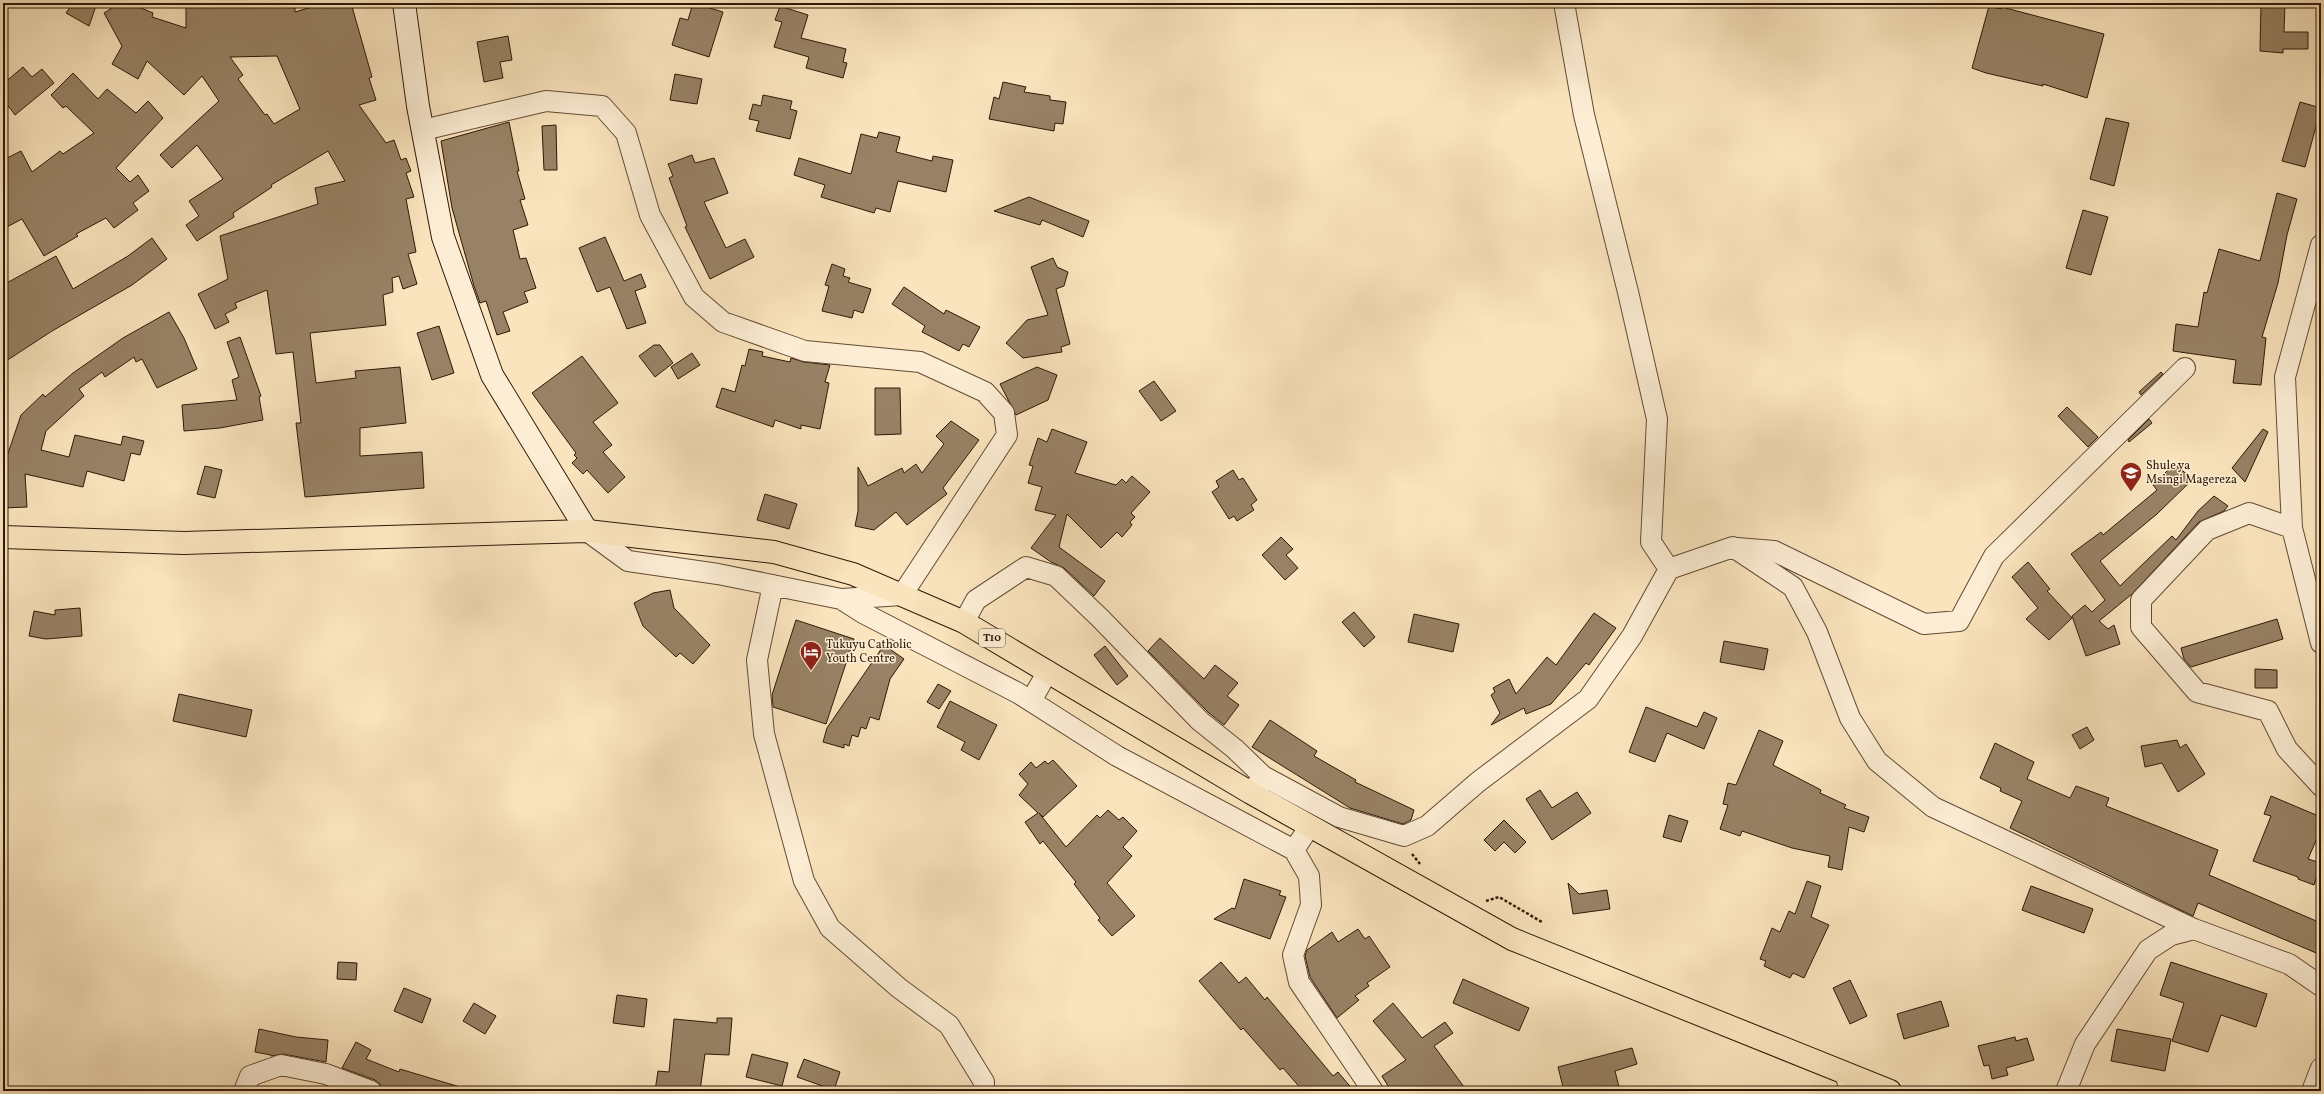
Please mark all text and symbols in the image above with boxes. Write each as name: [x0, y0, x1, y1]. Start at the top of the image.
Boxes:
place label: Shule ya Msingi Magereza: [2146, 458, 2237, 488]
school or university icon: Shule ya Msingi Magereza: [2118, 460, 2144, 493]
road number: T10: [979, 629, 1005, 647]
place label: Tukuyu Catholic Youth Centre: [826, 637, 912, 667]
hotel icon: Tukuyu Catholic Youth Centre: [798, 639, 824, 672]

